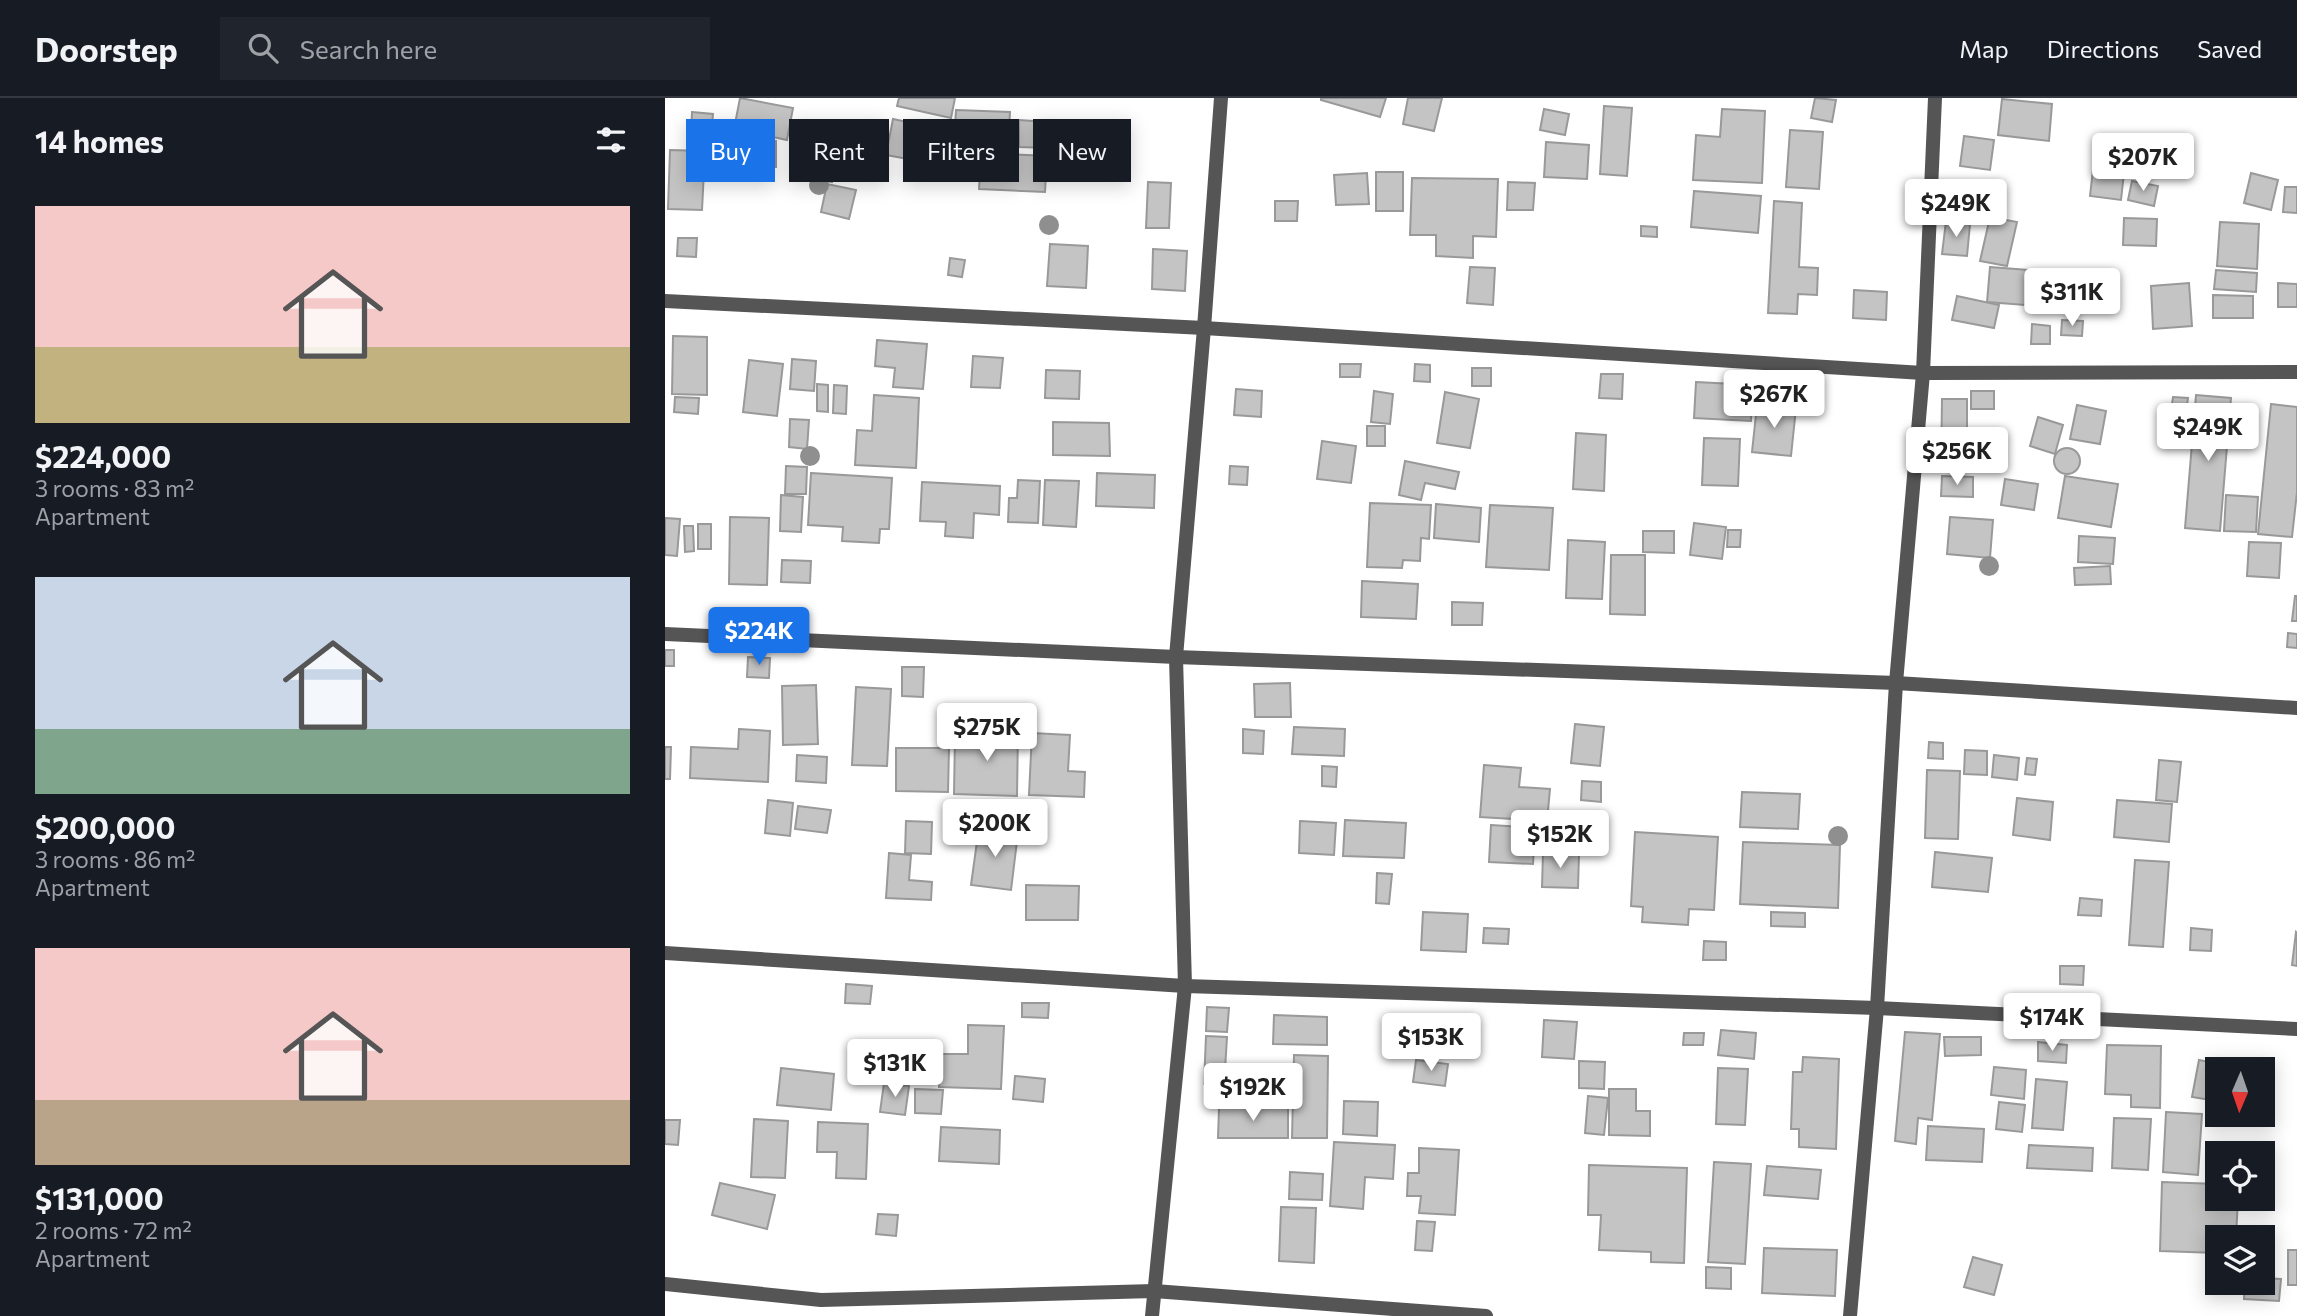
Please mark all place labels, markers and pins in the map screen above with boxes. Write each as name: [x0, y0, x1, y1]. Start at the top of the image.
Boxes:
pin: $207K: [2094, 134, 2192, 193]
pin: $249K: [1907, 180, 2005, 239]
pin: $311K: [2023, 268, 2121, 328]
pin: $267K: [1725, 370, 1823, 430]
pin: $249K: [2159, 404, 2257, 463]
pin: $256K: [1908, 428, 2006, 487]
pin: $224K: [710, 608, 808, 667]
pin: $275K: [938, 704, 1036, 763]
pin: $200K: [946, 800, 1044, 859]
pin: $152K: [1511, 810, 1609, 870]
pin: $174K: [2003, 993, 2101, 1053]
pin: $153K: [1382, 1014, 1480, 1073]
pin: $131K: [846, 1040, 944, 1099]
pin: $192K: [1204, 1063, 1302, 1123]

